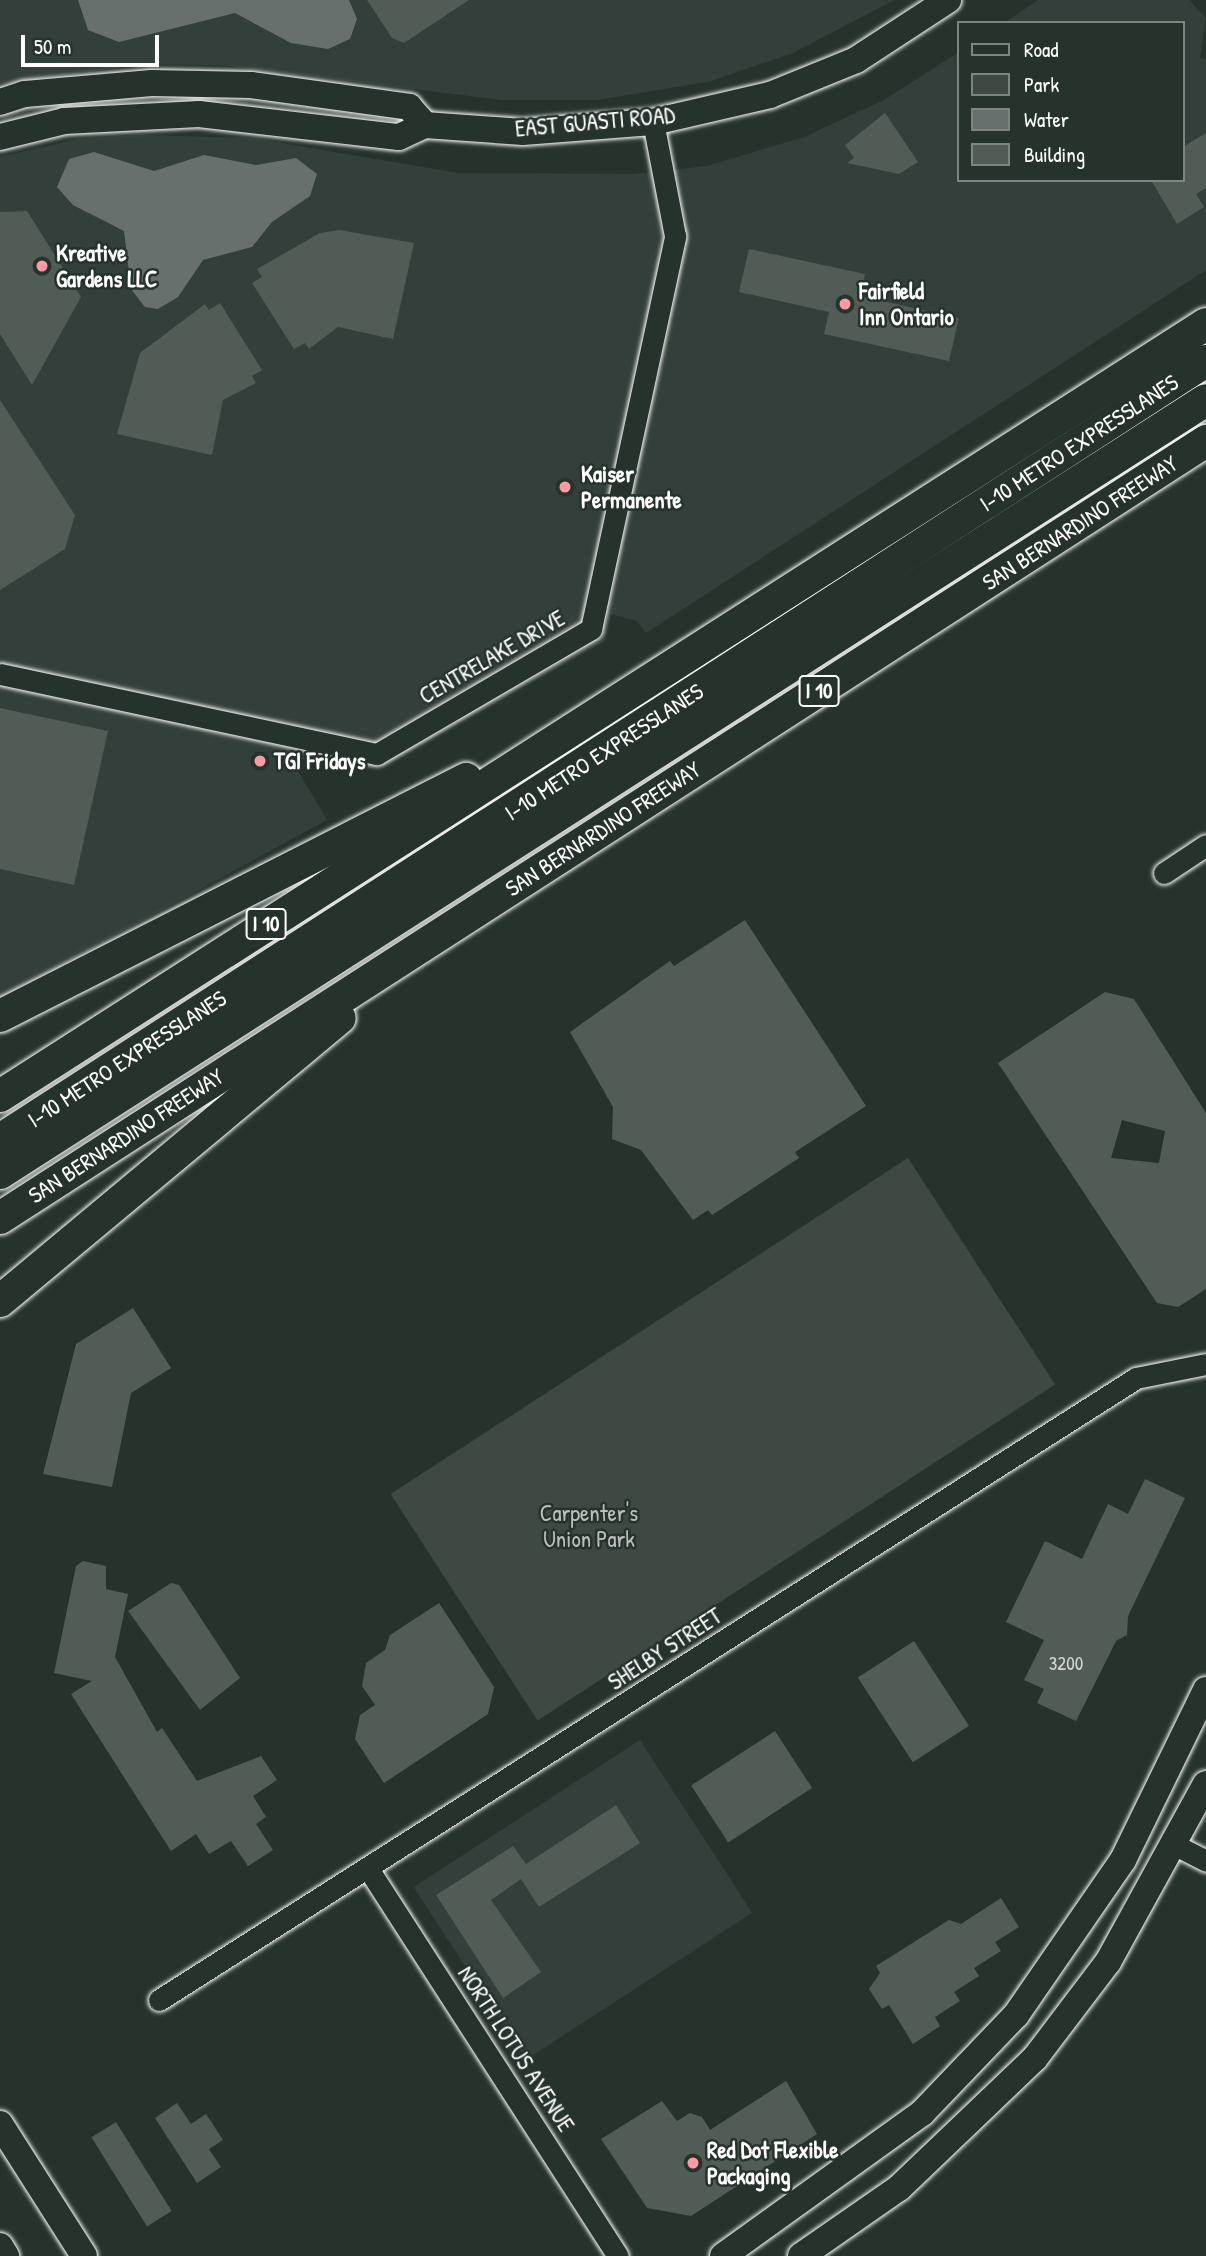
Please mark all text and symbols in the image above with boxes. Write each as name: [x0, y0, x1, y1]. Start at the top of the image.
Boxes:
scale bar: [24, 21, 163, 65]
legend: [958, 21, 1185, 182]
text: 50 m: [34, 32, 71, 61]
text: Road: [1024, 35, 1058, 64]
text: Park: [1024, 70, 1059, 99]
street label: EAST GUASTI ROAD: [514, 101, 676, 143]
text: Water: [1024, 105, 1069, 134]
text: Building: [1024, 140, 1085, 169]
place label: Kreative Gardens LLC: [56, 239, 157, 293]
marker: Kreative Gardens LLC: [34, 258, 50, 274]
place label: Fairfield Inn Ontario: [859, 277, 954, 331]
marker: Fairfield Inn Ontario: [837, 296, 853, 312]
street label: I-10 METRO EXPRESSLANES: [974, 368, 1184, 518]
street label: SAN BERNARDINO FREEWAY: [977, 450, 1183, 596]
place label: Kaiser Permanente: [581, 460, 682, 514]
marker: Kaiser Permanente: [555, 477, 575, 497]
street label: CENTRELAKE DRIVE: [414, 604, 570, 710]
road number: I 10: [798, 674, 840, 708]
street label: I-10 METRO EXPRESSLANES: [499, 677, 709, 827]
place label: TGI Fridays: [274, 747, 366, 775]
marker: TGI Fridays: [252, 753, 268, 769]
street label: SAN BERNARDINO FREEWAY: [500, 756, 706, 902]
road number: I 10: [245, 906, 287, 942]
street label: I-10 METRO EXPRESSLANES: [22, 984, 232, 1134]
street label: SAN BERNARDINO FREEWAY: [23, 1063, 229, 1209]
park label: Carpenter's Union Park: [540, 1499, 638, 1553]
street label: SHELBY STREET: [603, 1602, 727, 1696]
house number: 3200: [1049, 1653, 1083, 1675]
street label: NORTH LOTUS AVENUE: [452, 1961, 580, 2137]
place label: Red Dot Flexible Packaging: [707, 2136, 838, 2190]
marker: Red Dot Flexible Packaging: [685, 2155, 701, 2171]

